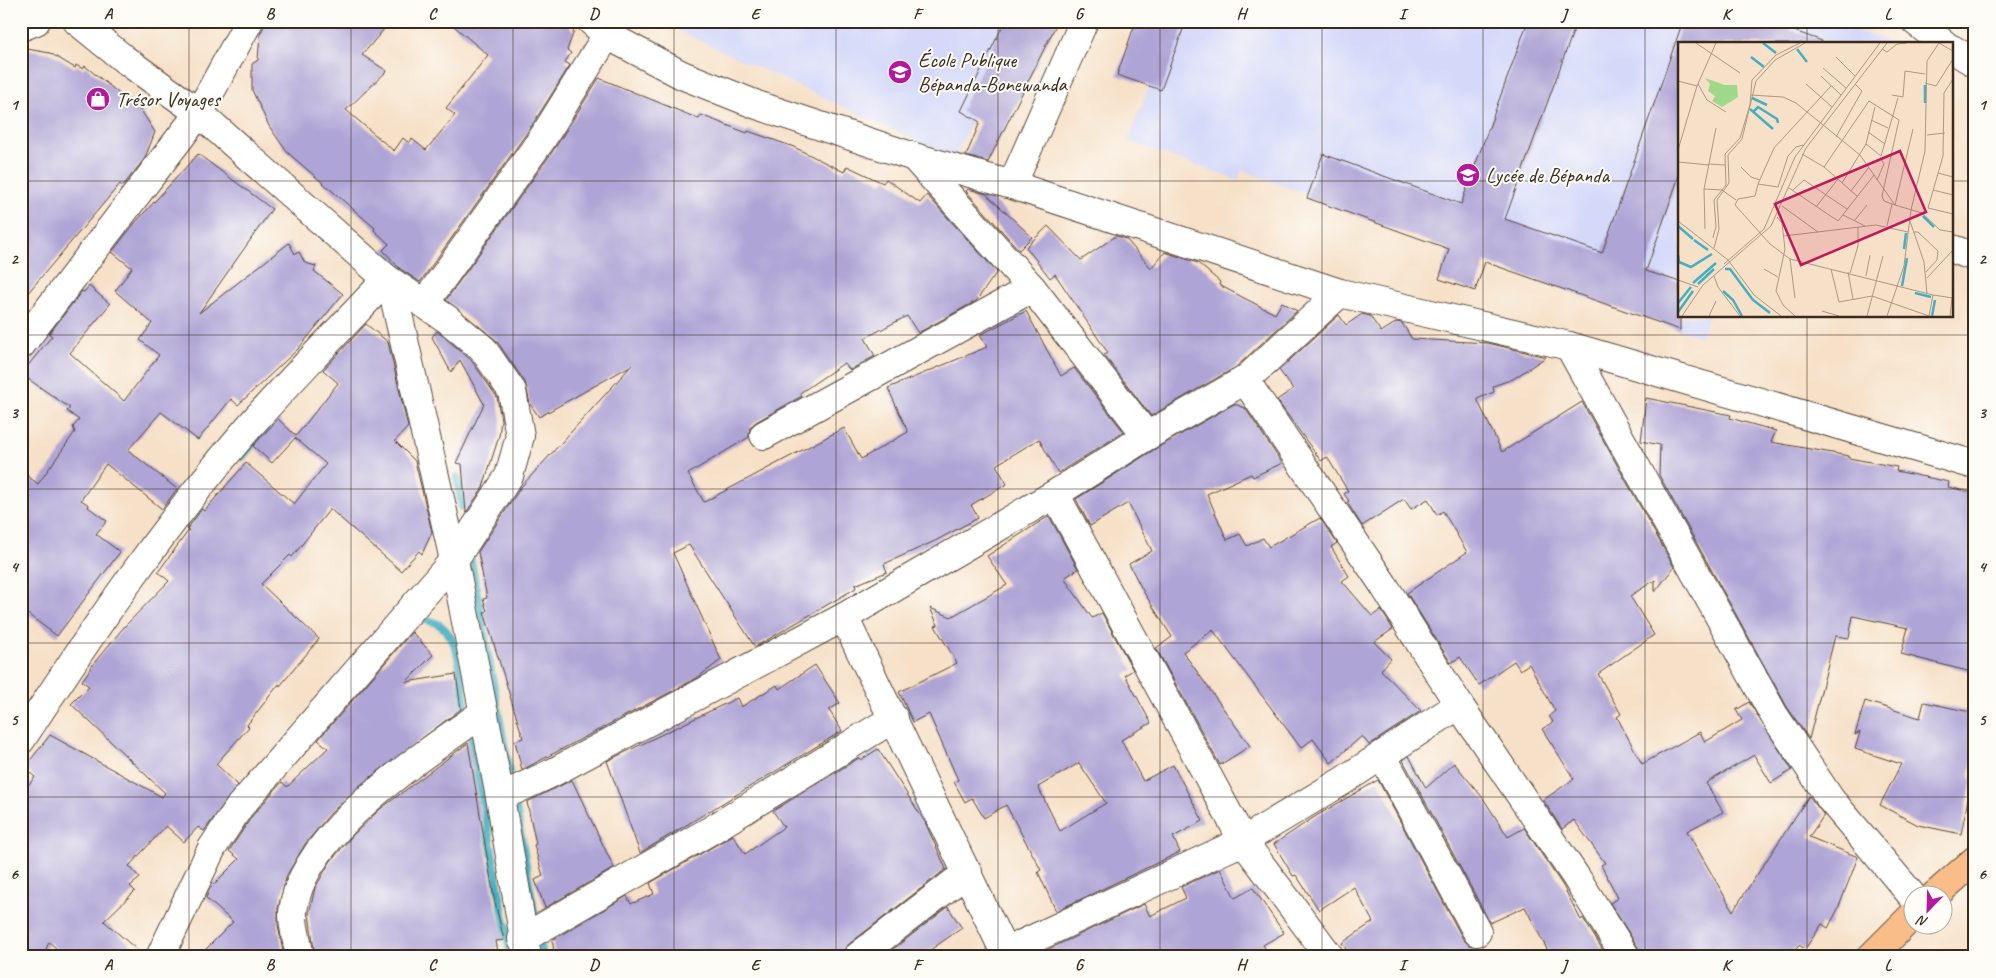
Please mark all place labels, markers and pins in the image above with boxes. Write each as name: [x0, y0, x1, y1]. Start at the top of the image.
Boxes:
place label: École Publique Bépanda-Bonewanda: [918, 47, 1069, 97]
school or university icon: École Publique Bépanda-Bonewanda: [887, 59, 913, 85]
shop icon: Trésor Voyages: [85, 86, 111, 112]
place label: Trésor Voyages: [116, 86, 222, 112]
school or university icon: Lycée de Bépanda: [1455, 162, 1481, 188]
place label: Lycée de Bépanda: [1486, 162, 1611, 188]

